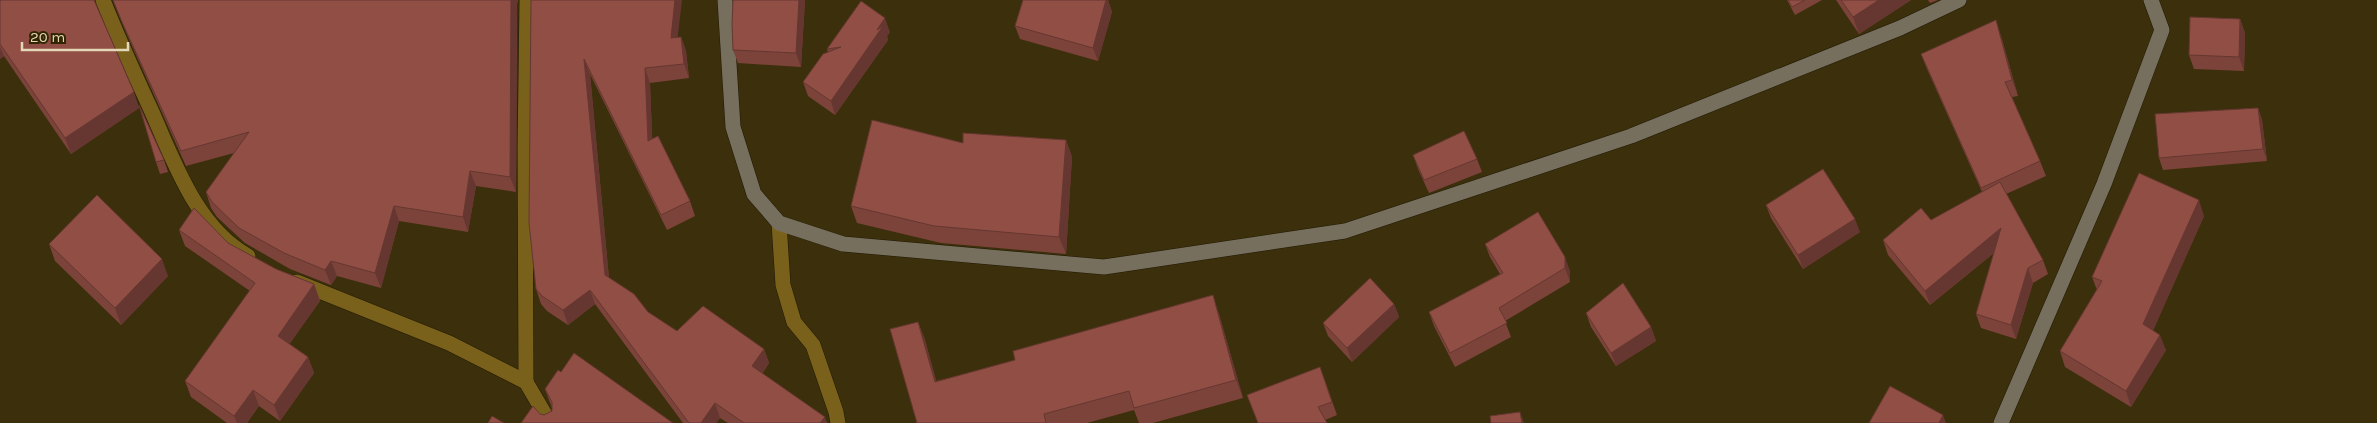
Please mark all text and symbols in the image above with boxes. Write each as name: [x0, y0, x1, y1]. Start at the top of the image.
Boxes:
scale bar: [22, 20, 129, 52]
text: 20 m: [30, 28, 65, 46]

